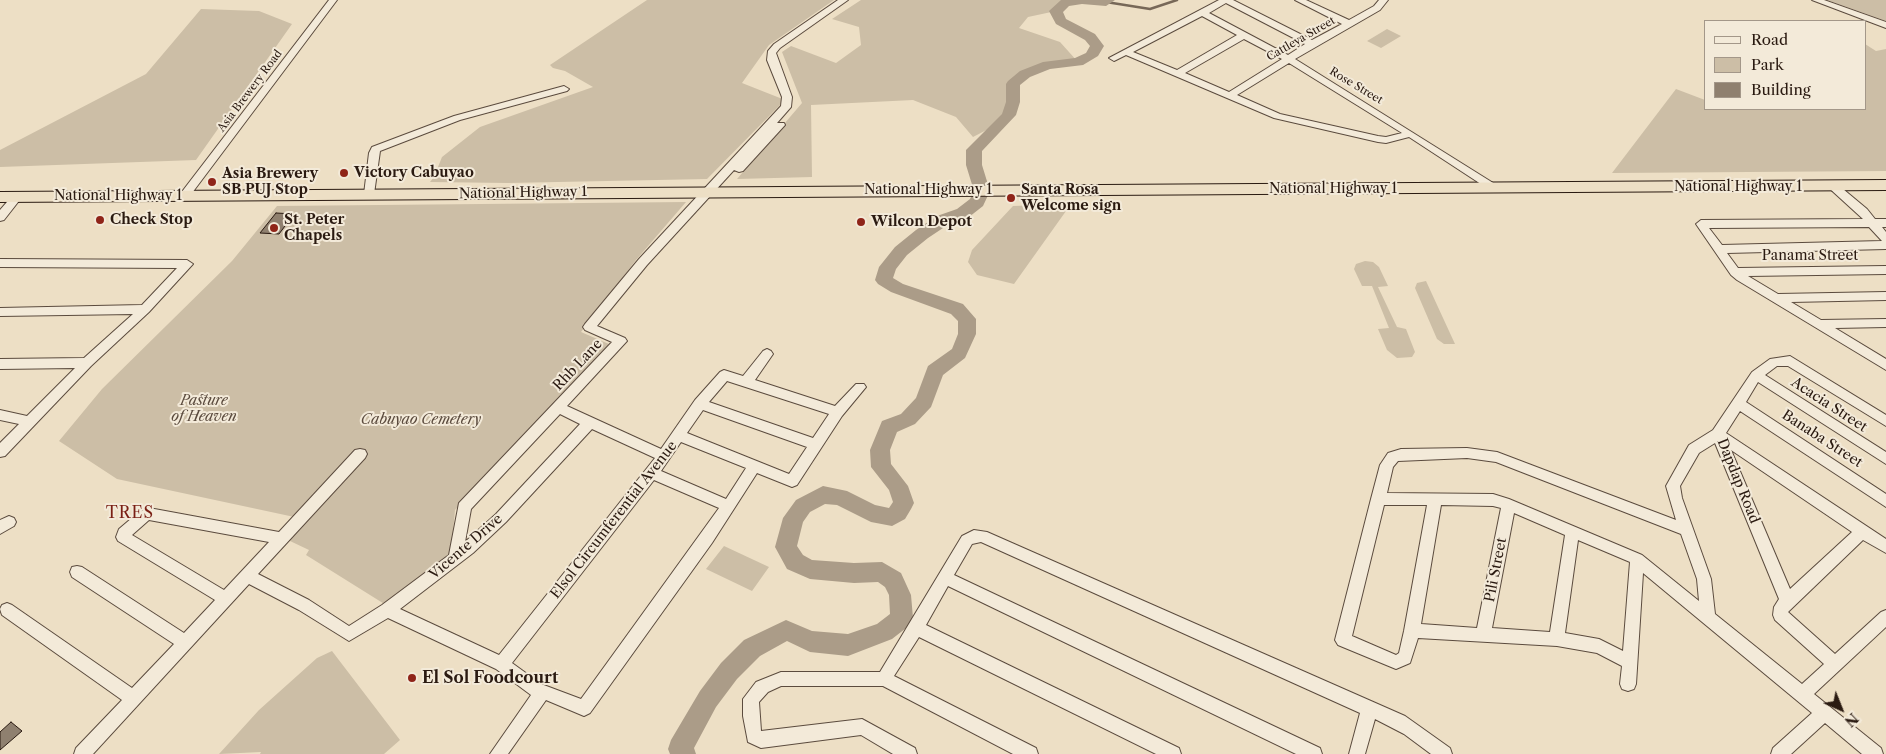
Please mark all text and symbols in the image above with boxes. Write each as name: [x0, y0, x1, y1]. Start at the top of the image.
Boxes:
street label: Cattleya Street: [1264, 14, 1338, 64]
legend: [1704, 20, 1866, 110]
text: Road: [1751, 30, 1788, 49]
street label: Asia Brewery Road: [215, 47, 285, 135]
text: Park: [1751, 55, 1784, 74]
street label: Rose Street: [1327, 65, 1385, 107]
text: Building: [1751, 80, 1811, 99]
place label: Victory Cabuyao: [354, 165, 474, 181]
place label: Asia Brewery SB PUJ Stop: [222, 166, 318, 198]
marker: Victory Cabuyao: [338, 167, 350, 179]
marker: Asia Brewery SB PUJ Stop: [206, 176, 218, 188]
street label: National Highway 1: [1674, 179, 1802, 195]
street label: National Highway 1: [1269, 181, 1397, 197]
street label: National Highway 1: [864, 182, 992, 198]
place label: Santa Rosa Welcome sign: [1021, 182, 1121, 214]
street label: National Highway 1: [459, 183, 587, 203]
street label: National Highway 1: [54, 188, 182, 204]
marker: Santa Rosa Welcome sign: [1005, 192, 1017, 204]
place label: Check Stop: [110, 212, 193, 228]
place label: St. Peter Chapels: [284, 212, 344, 244]
marker: Check Stop: [94, 214, 106, 226]
place label: Wilcon Depot: [871, 214, 972, 230]
marker: Wilcon Depot: [855, 216, 867, 228]
marker: St. Peter Chapels: [268, 222, 280, 234]
street label: Panama Street: [1762, 248, 1858, 264]
street label: Rhb Lane: [550, 336, 606, 394]
street label: Acacia Street: [1788, 374, 1870, 436]
park label: Pasture of Heaven: [171, 393, 237, 426]
street label: Banaba Street: [1779, 407, 1865, 471]
park label: Cabuyao Cemetery: [361, 412, 481, 428]
street label: Dapdap Road: [1713, 436, 1763, 526]
street label: Elsol Circumferential Avenue: [547, 438, 681, 602]
district label: TRES: [105, 503, 155, 523]
street label: Vicente Drive: [426, 511, 506, 583]
street label: Pili Street: [1482, 536, 1510, 604]
place label: El Sol Foodcourt: [422, 668, 558, 688]
marker: El Sol Foodcourt: [406, 672, 418, 684]
north arrow: [1816, 684, 1866, 734]
text: N: [1841, 709, 1862, 730]

